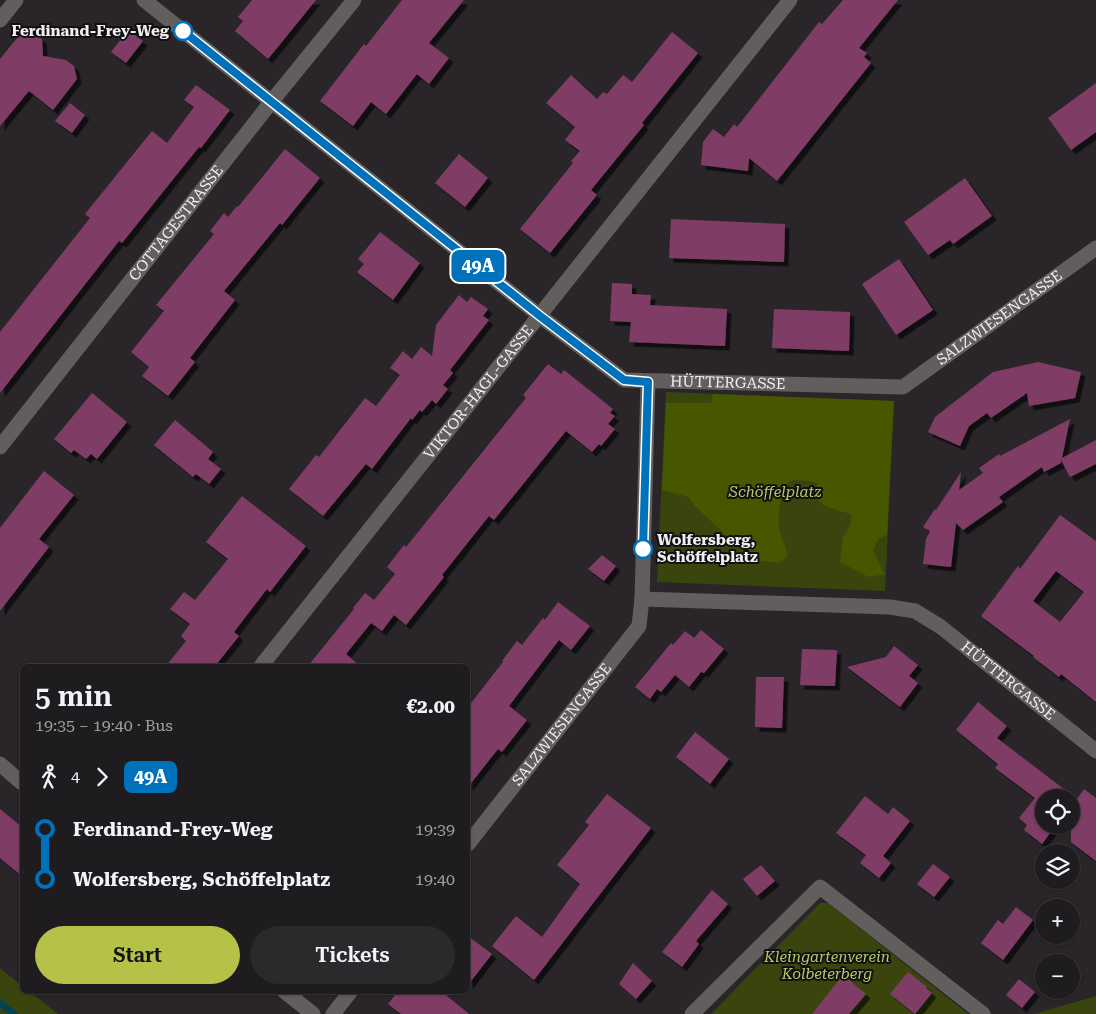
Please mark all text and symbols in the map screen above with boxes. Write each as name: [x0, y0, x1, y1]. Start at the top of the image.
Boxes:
marker: Ferdinand-Frey-Weg: [173, 21, 193, 41]
place label: Ferdinand-Frey-Weg: [12, 22, 170, 40]
street label: COTTAGESTRASSE: [125, 161, 227, 284]
line badge: 49A: [449, 250, 507, 282]
text: 49A: [461, 255, 495, 276]
street label: SALZWIESENGASSE: [933, 266, 1066, 369]
street label: VIKTOR-HAGL-GASSE: [420, 321, 537, 463]
street label: HÜTTERGASSE: [670, 372, 786, 393]
park label: Schöffelplatz: [728, 483, 822, 501]
place label: Wolfersberg, Schöffelplatz: [657, 531, 758, 566]
marker: Wolfersberg, Schöffelplatz: [633, 539, 653, 559]
street label: HÜTTERGASSE: [957, 638, 1059, 724]
street label: SALZWIESENGASSE: [508, 660, 615, 789]
text: 5 min: [35, 680, 112, 713]
text: €2.00: [406, 695, 455, 718]
text: 19:35 – 19:40 · Bus: [35, 716, 173, 735]
icon: walk: [35, 763, 63, 791]
icon: forward: [88, 763, 116, 791]
text: 49A: [134, 766, 167, 787]
text: 4: [71, 767, 80, 786]
map controls: [1035, 789, 1080, 999]
button: locate: [1035, 789, 1080, 834]
text: Ferdinand-Frey-Weg: [73, 818, 272, 841]
text: 19:39: [415, 820, 455, 839]
button: layers: [1035, 844, 1080, 889]
text: Wolfersberg, Schöffelplatz: [73, 868, 330, 891]
text: 19:40: [415, 870, 455, 889]
button: +: [1035, 899, 1080, 944]
button: Start: [35, 926, 240, 984]
button: Tickets: [250, 926, 455, 984]
park label: Kleingartenverein Kolbeterberg: [763, 948, 890, 983]
button: −: [1035, 954, 1080, 999]

